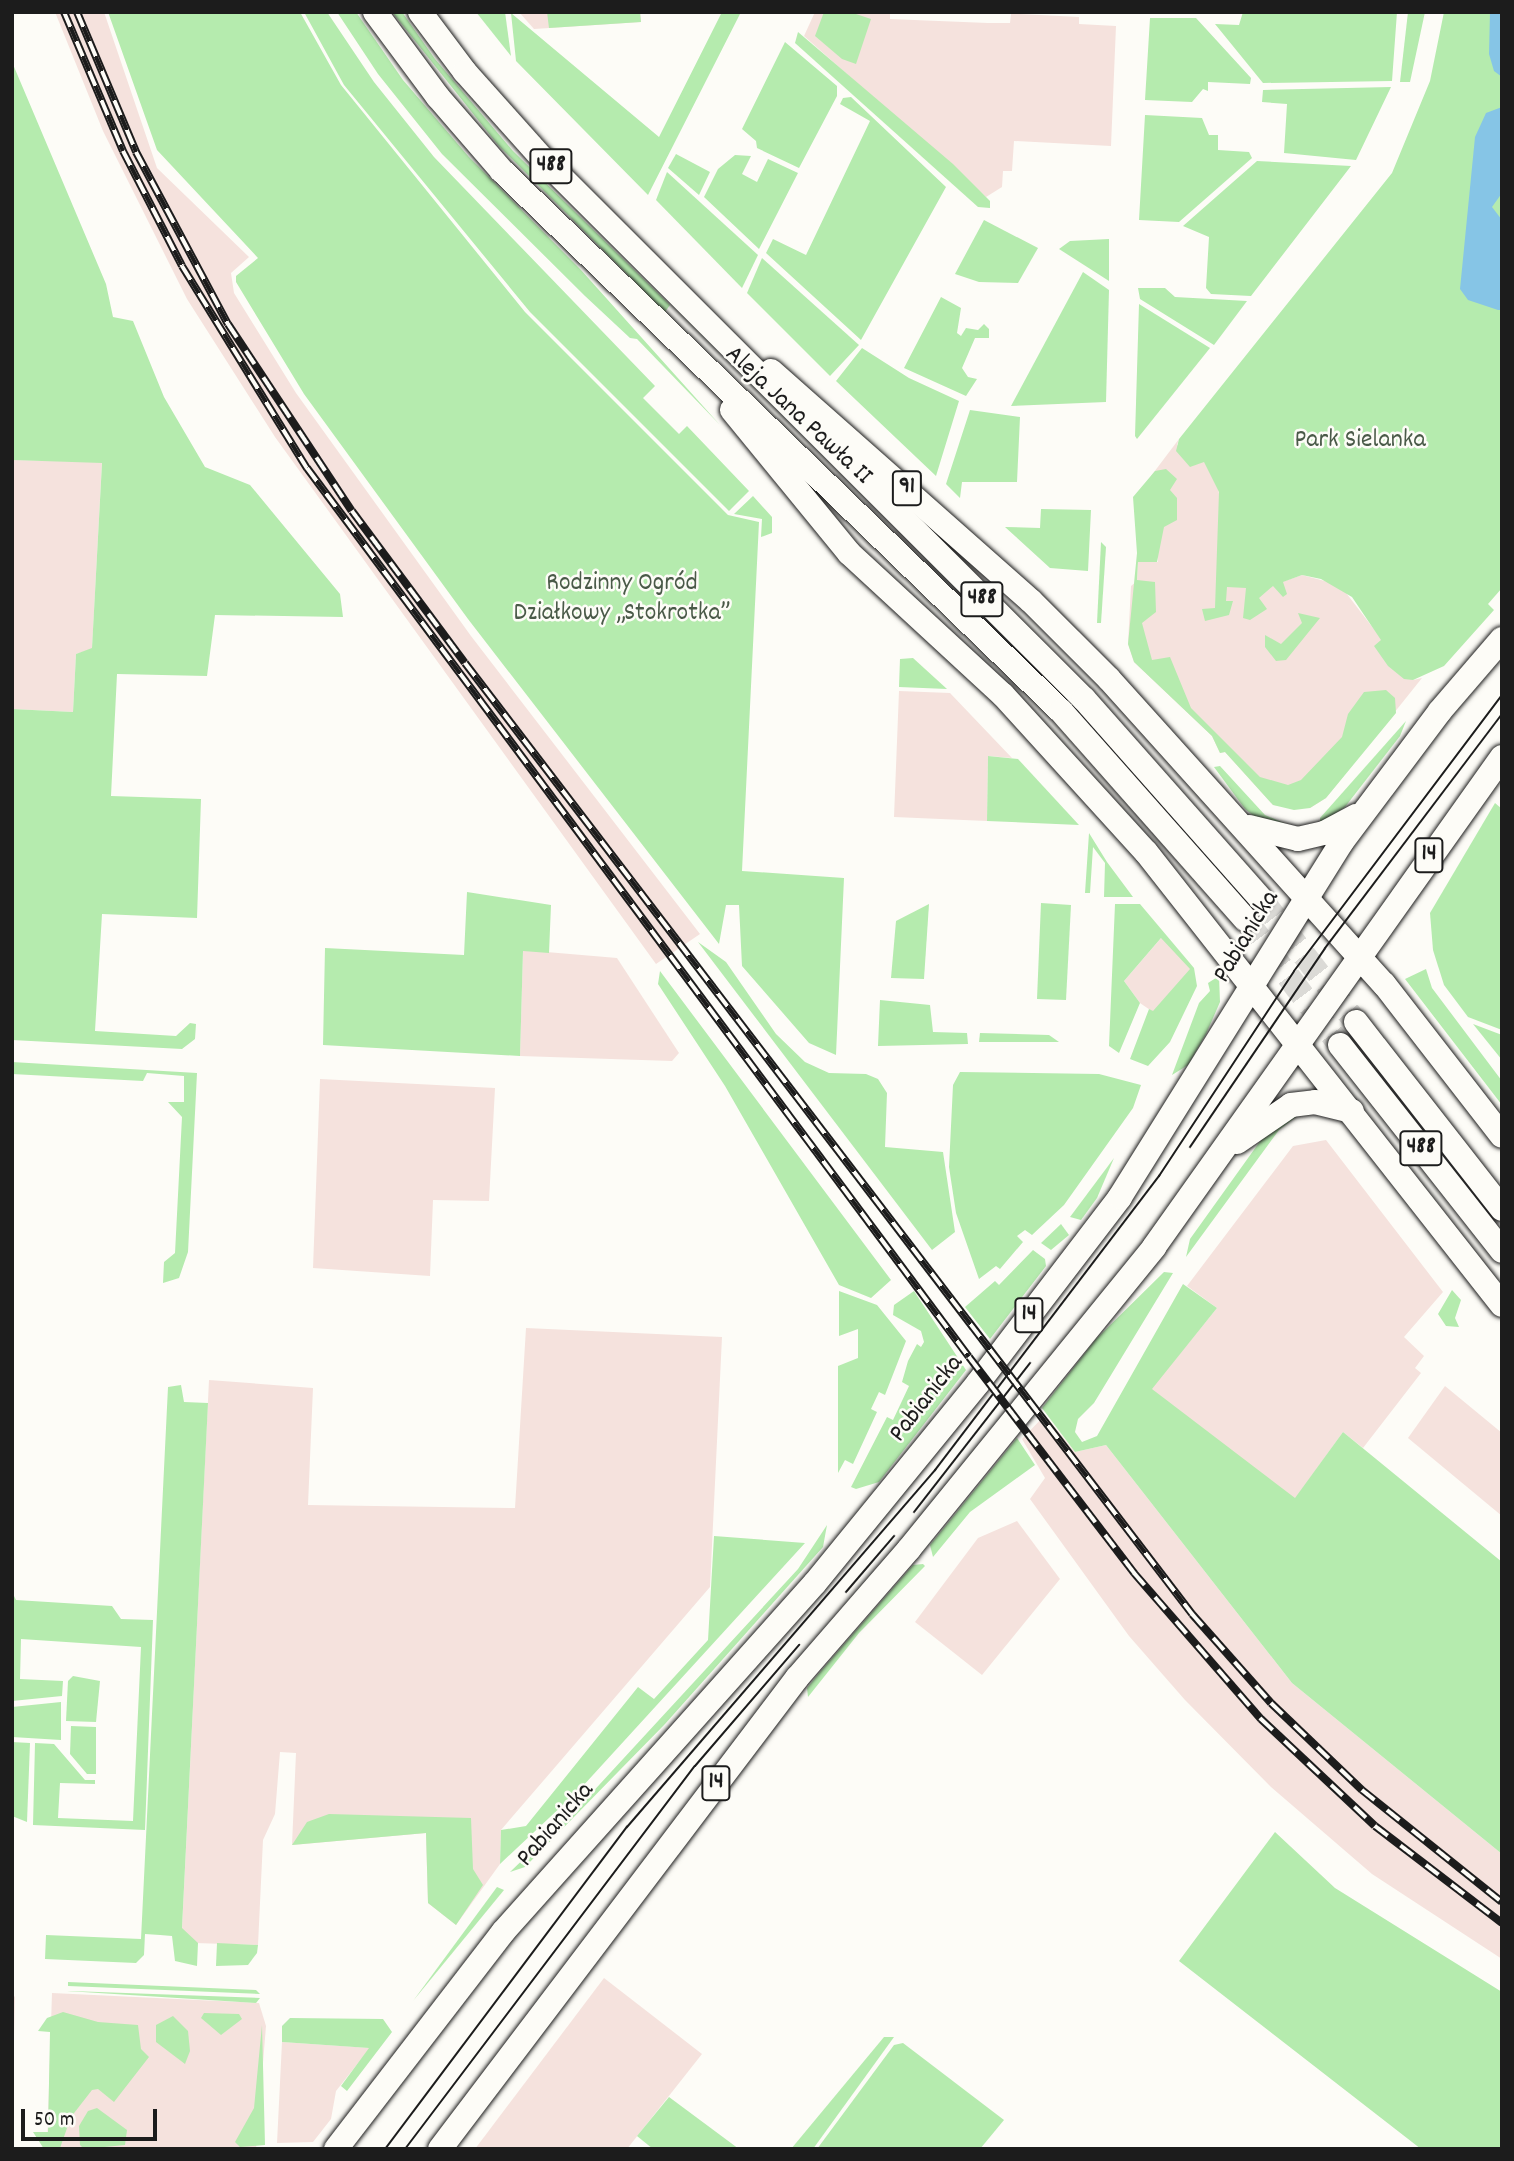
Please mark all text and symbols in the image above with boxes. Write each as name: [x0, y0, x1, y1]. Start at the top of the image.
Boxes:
road number: 488: [528, 146, 574, 186]
street label: Aleja Jana Pawła II: [718, 340, 878, 492]
park label: Park Sielanka: [1294, 425, 1426, 457]
road number: 91: [891, 467, 923, 508]
park label: Rodzinny Ogród Działkowy „Stokrotka”: [514, 568, 730, 630]
road number: 488: [959, 578, 1005, 620]
road number: 14: [1413, 834, 1445, 876]
street label: Pabianicka: [1207, 885, 1287, 989]
road number: 488: [1398, 1128, 1444, 1168]
road number: 14: [1013, 1294, 1045, 1336]
street label: Pabianicka: [883, 1349, 971, 1449]
road number: 14: [700, 1763, 732, 1804]
street label: Pabianicka: [511, 1776, 601, 1874]
scale bar: [24, 2094, 161, 2138]
text: 50 m: [34, 2106, 74, 2136]

